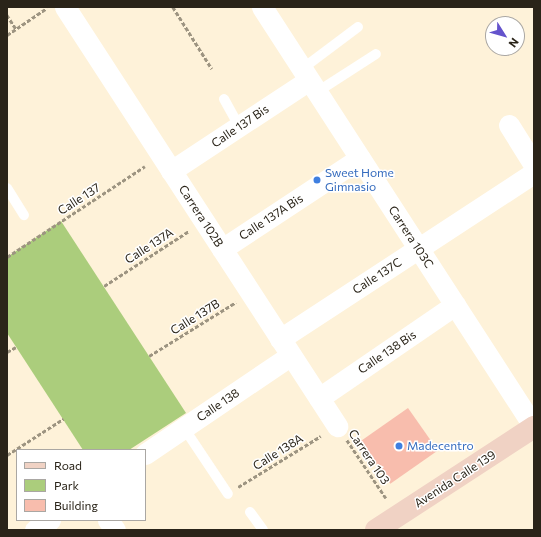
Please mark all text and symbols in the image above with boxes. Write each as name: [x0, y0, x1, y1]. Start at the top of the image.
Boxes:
north arrow: [485, 16, 525, 56]
text: N: [507, 36, 522, 50]
street label: Calle 137 Bis: [209, 102, 271, 150]
place label: Sweet Home Gimnasio: [325, 166, 394, 194]
marker: Sweet Home Gimnasio: [312, 175, 322, 185]
street label: Calle 137: [55, 180, 103, 218]
street label: Carrera 102B: [176, 182, 226, 250]
street label: Calle 137A Bis: [236, 191, 306, 243]
street label: Carrera 103C: [386, 203, 436, 271]
street label: Calle 137A: [122, 225, 176, 267]
street label: Calle 137C: [350, 255, 404, 297]
street label: Calle 137B: [168, 296, 222, 338]
street label: Calle 138 Bis: [355, 327, 419, 377]
street label: Calle 138: [194, 385, 242, 425]
street label: Carrera 103: [345, 427, 393, 487]
street label: Calle 138A: [250, 431, 306, 473]
place label: Madecentro: [407, 439, 474, 453]
marker: Madecentro: [394, 441, 404, 451]
street label: Avenida Calle 139: [412, 447, 498, 511]
legend: [16, 449, 146, 521]
text: Road: [54, 458, 82, 472]
text: Park: [54, 478, 79, 492]
text: Building: [54, 498, 98, 512]

